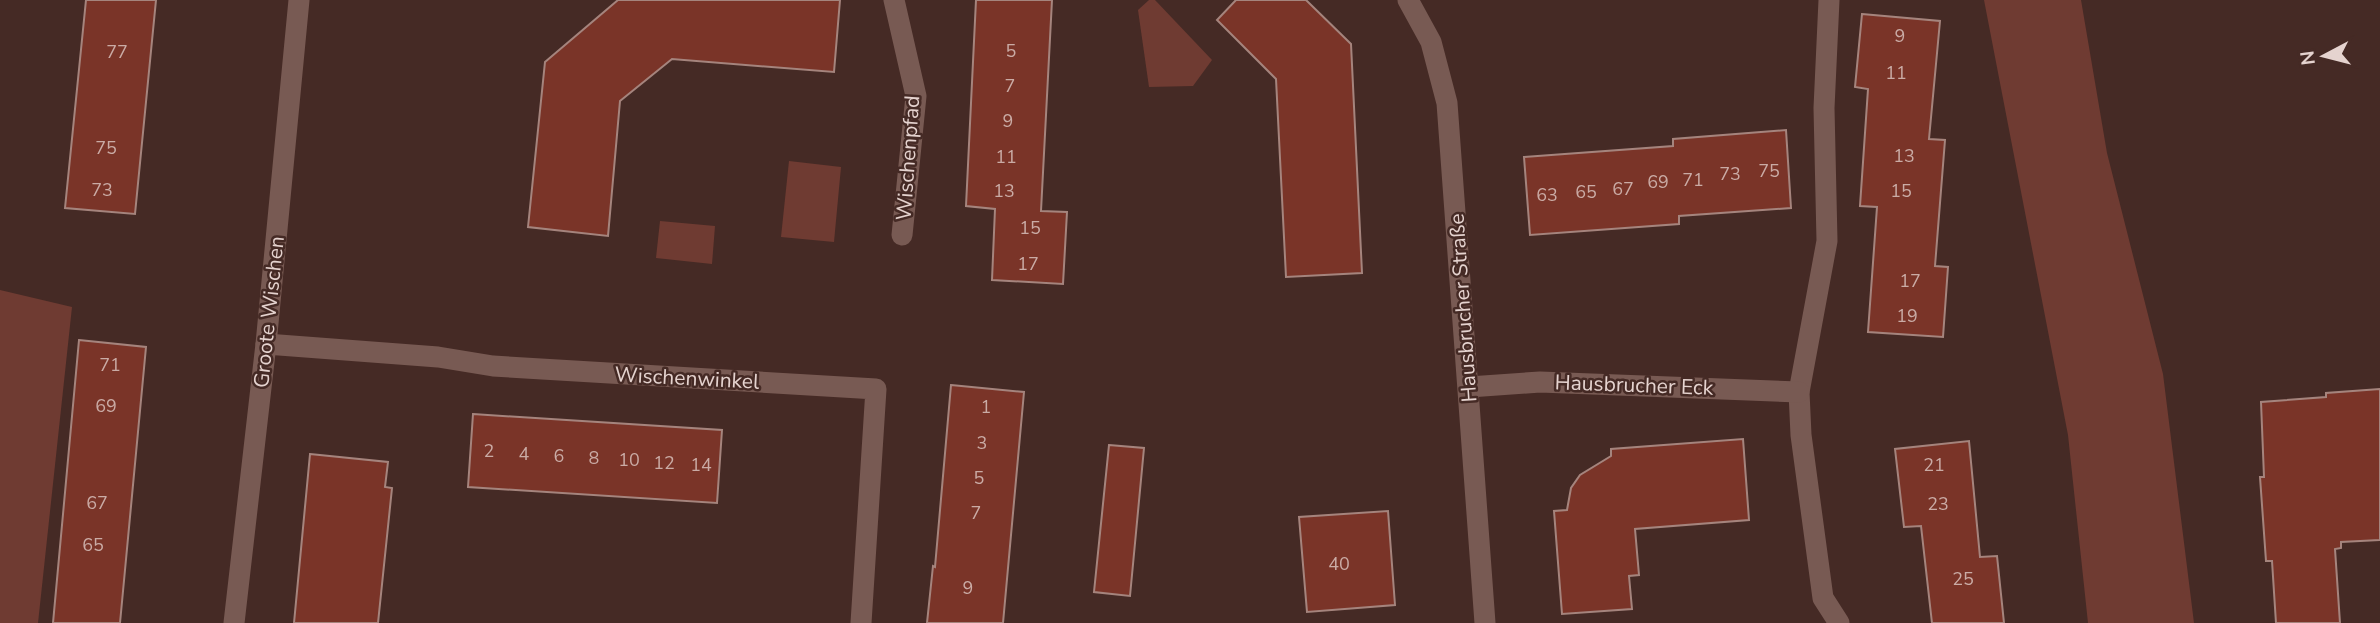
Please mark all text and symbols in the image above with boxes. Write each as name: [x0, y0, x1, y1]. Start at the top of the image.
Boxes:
north arrow: [2289, 21, 2359, 91]
house number: 9: [1895, 24, 1905, 48]
house number: 5: [1006, 39, 1016, 63]
house number: 77: [106, 40, 128, 64]
text: N: [2294, 49, 2322, 67]
house number: 11: [1885, 61, 1907, 85]
house number: 7: [1005, 74, 1015, 98]
street label: Wischenpfad: [890, 95, 926, 221]
house number: 9: [1003, 109, 1013, 133]
house number: 75: [95, 136, 117, 160]
house number: 13: [1893, 144, 1915, 168]
house number: 11: [995, 145, 1017, 169]
house number: 75: [1758, 159, 1780, 183]
house number: 73: [1719, 162, 1741, 186]
house number: 71: [1682, 168, 1704, 192]
house number: 69: [1647, 170, 1669, 194]
house number: 67: [1612, 177, 1634, 201]
house number: 73: [91, 178, 113, 202]
house number: 13: [993, 179, 1015, 203]
house number: 15: [1890, 179, 1912, 203]
house number: 65: [1575, 180, 1597, 204]
house number: 63: [1536, 183, 1558, 207]
street label: Hausbrucher Straße: [1442, 213, 1484, 403]
house number: 15: [1019, 216, 1041, 240]
street label: Groote Wischen: [247, 235, 291, 389]
house number: 17: [1017, 252, 1039, 276]
house number: 17: [1899, 269, 1921, 293]
house number: 19: [1896, 304, 1918, 328]
house number: 71: [99, 353, 121, 377]
street label: Wischenwinkel: [614, 360, 761, 396]
street label: Hausbrucher Eck: [1554, 368, 1714, 402]
house number: 69: [95, 394, 117, 418]
house number: 1: [981, 395, 991, 419]
house number: 3: [977, 431, 987, 455]
house number: 2: [484, 439, 494, 463]
house number: 4: [519, 442, 530, 466]
house number: 6: [554, 444, 564, 468]
house number: 8: [589, 446, 599, 470]
house number: 10: [618, 448, 640, 472]
house number: 12: [653, 451, 675, 475]
house number: 14: [690, 453, 712, 477]
house number: 21: [1923, 453, 1945, 477]
house number: 5: [974, 466, 984, 490]
house number: 67: [86, 491, 108, 515]
house number: 23: [1927, 492, 1949, 516]
house number: 7: [971, 501, 981, 525]
house number: 65: [82, 533, 104, 557]
house number: 40: [1328, 552, 1350, 576]
house number: 25: [1952, 567, 1974, 591]
house number: 9: [963, 576, 973, 600]

